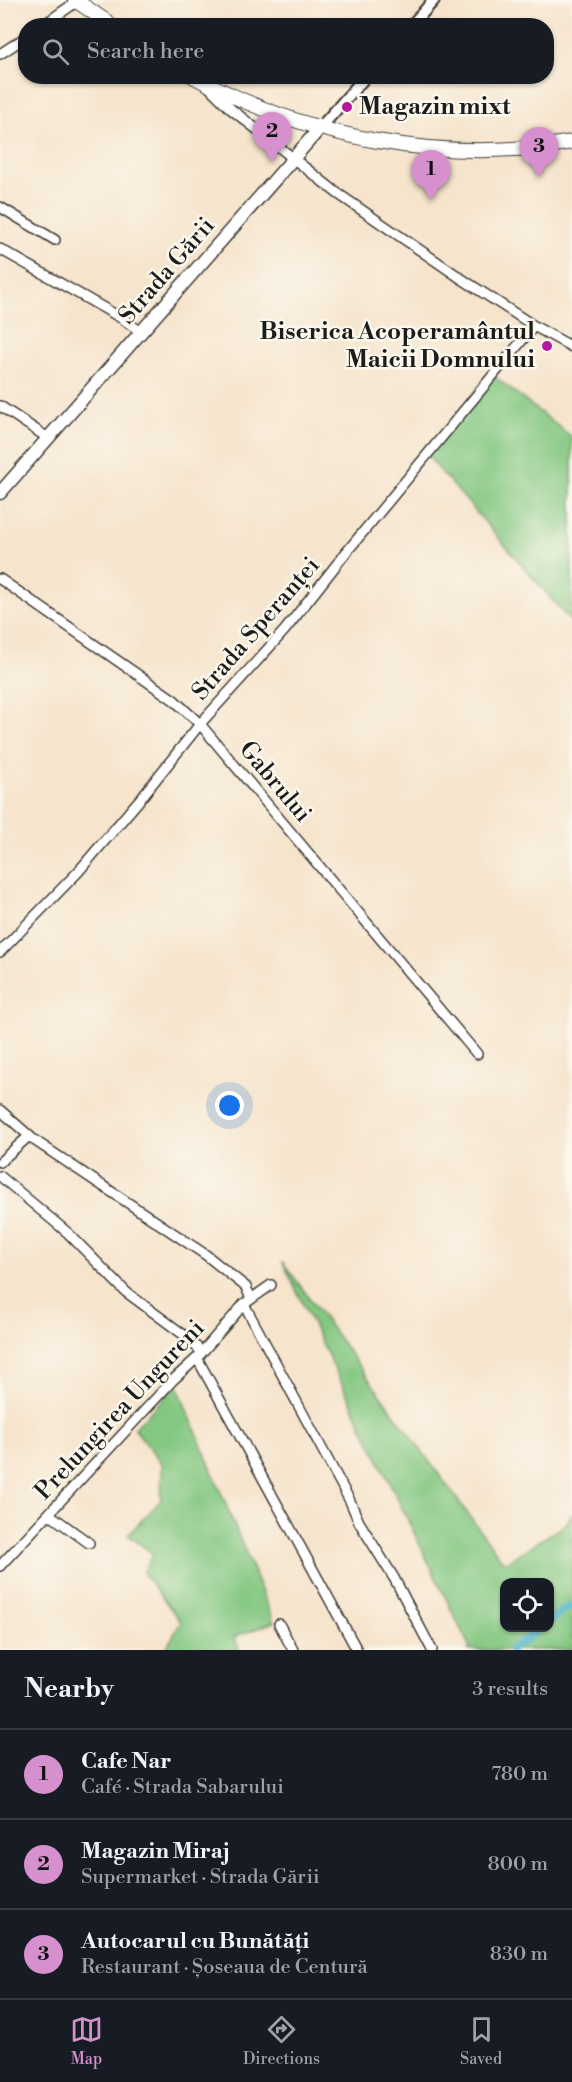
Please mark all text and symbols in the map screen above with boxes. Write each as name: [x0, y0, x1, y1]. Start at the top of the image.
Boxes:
search box: [18, 18, 554, 84]
icon: search: [39, 35, 72, 68]
text: Search here: [87, 38, 204, 65]
place label: Magazin mixt: [359, 92, 511, 122]
marker: Magazin mixt: [340, 100, 354, 114]
pin: 2: [252, 112, 292, 162]
pin: 3: [520, 128, 558, 177]
pin: 1: [412, 150, 450, 200]
street label: Strada Gării: [112, 211, 222, 331]
place label: Biserica Acoperamântul Maicii Domnului: [260, 317, 535, 375]
marker: Biserica Acoperamântul Maicii Domnului: [540, 339, 554, 353]
street label: Strada Speranței: [186, 551, 326, 707]
street label: Gabrului: [232, 735, 318, 829]
your location: [215, 1091, 244, 1120]
street label: Prelungirea Ungureni: [29, 1314, 211, 1506]
map controls: [500, 1578, 554, 1632]
button: locate: [500, 1578, 554, 1632]
text: Nearby: [24, 1673, 114, 1705]
text: 3 results: [472, 1677, 548, 1702]
text: Cafe Nar: [81, 1748, 171, 1775]
text: 1: [39, 1762, 48, 1787]
text: 780 m: [491, 1762, 548, 1787]
text: Café · Strada Sabarului: [81, 1775, 284, 1800]
text: Magazin Miraj: [81, 1838, 230, 1865]
text: 2: [37, 1852, 50, 1877]
text: 800 m: [488, 1852, 548, 1877]
text: Supermarket · Strada Gării: [81, 1865, 320, 1890]
text: Autocarul cu Bunătăți: [81, 1928, 309, 1955]
text: 3: [37, 1942, 50, 1967]
text: 830 m: [490, 1942, 548, 1967]
text: Restaurant · Șoseaua de Centură: [81, 1955, 368, 1980]
tab: Map: [70, 2013, 103, 2069]
tab: Directions: [243, 2013, 320, 2069]
tab: Saved: [460, 2013, 502, 2069]

